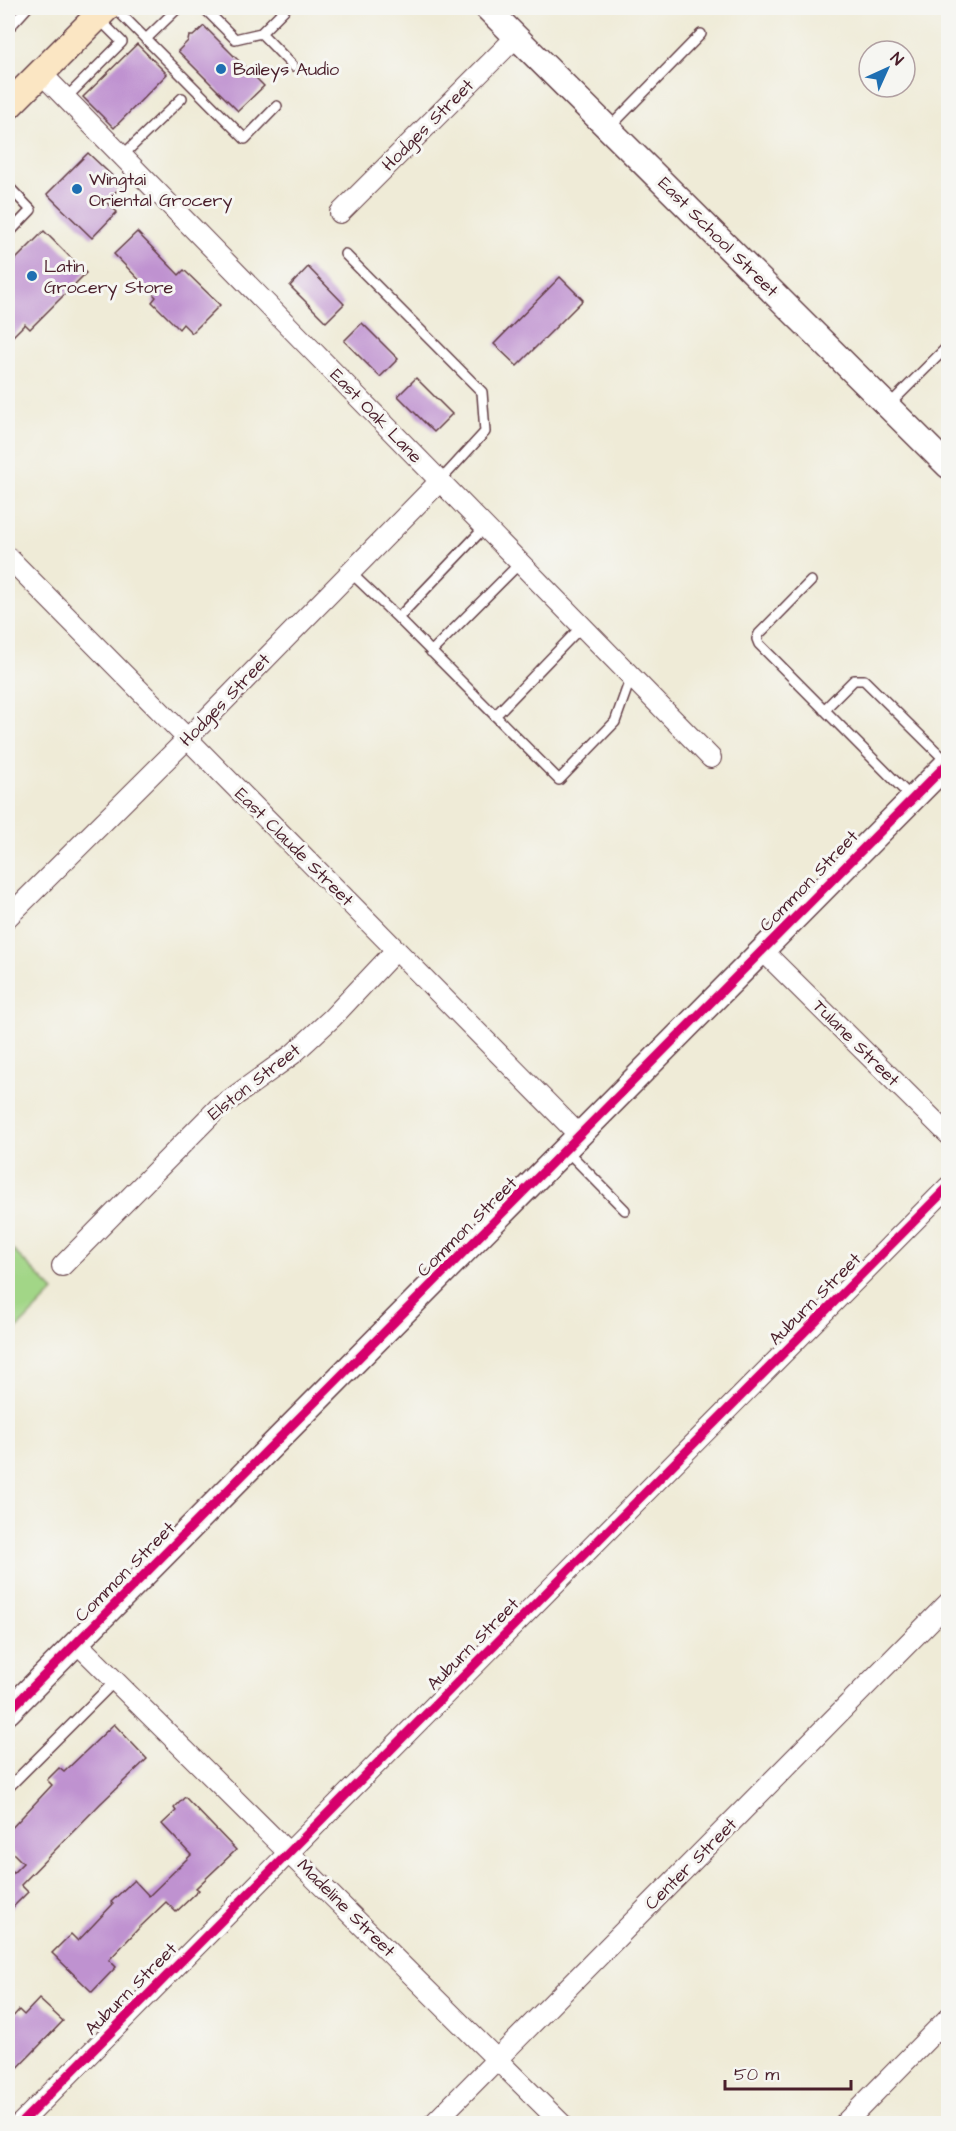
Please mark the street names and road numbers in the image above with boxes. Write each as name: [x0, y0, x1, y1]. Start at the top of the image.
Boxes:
street label: Hodges Street: [376, 73, 481, 177]
street label: East School Street: [652, 171, 784, 303]
street label: East Oak Lane: [324, 363, 428, 469]
street label: Hodges Street: [174, 647, 277, 753]
street label: East Claude Street: [229, 782, 360, 913]
street label: Common Street: [754, 824, 865, 937]
street label: Tulane Street: [807, 994, 906, 1093]
street label: Elston Street: [202, 1037, 306, 1126]
street label: Common Street: [411, 1171, 523, 1283]
street label: Auburn Street: [763, 1247, 867, 1351]
street label: Common Street: [69, 1516, 181, 1628]
street label: Auburn Street: [421, 1592, 525, 1696]
street label: Center Street: [639, 1812, 743, 1916]
street label: Madeline Street: [291, 1853, 401, 1963]
street label: Auburn Street: [79, 1937, 183, 2041]

